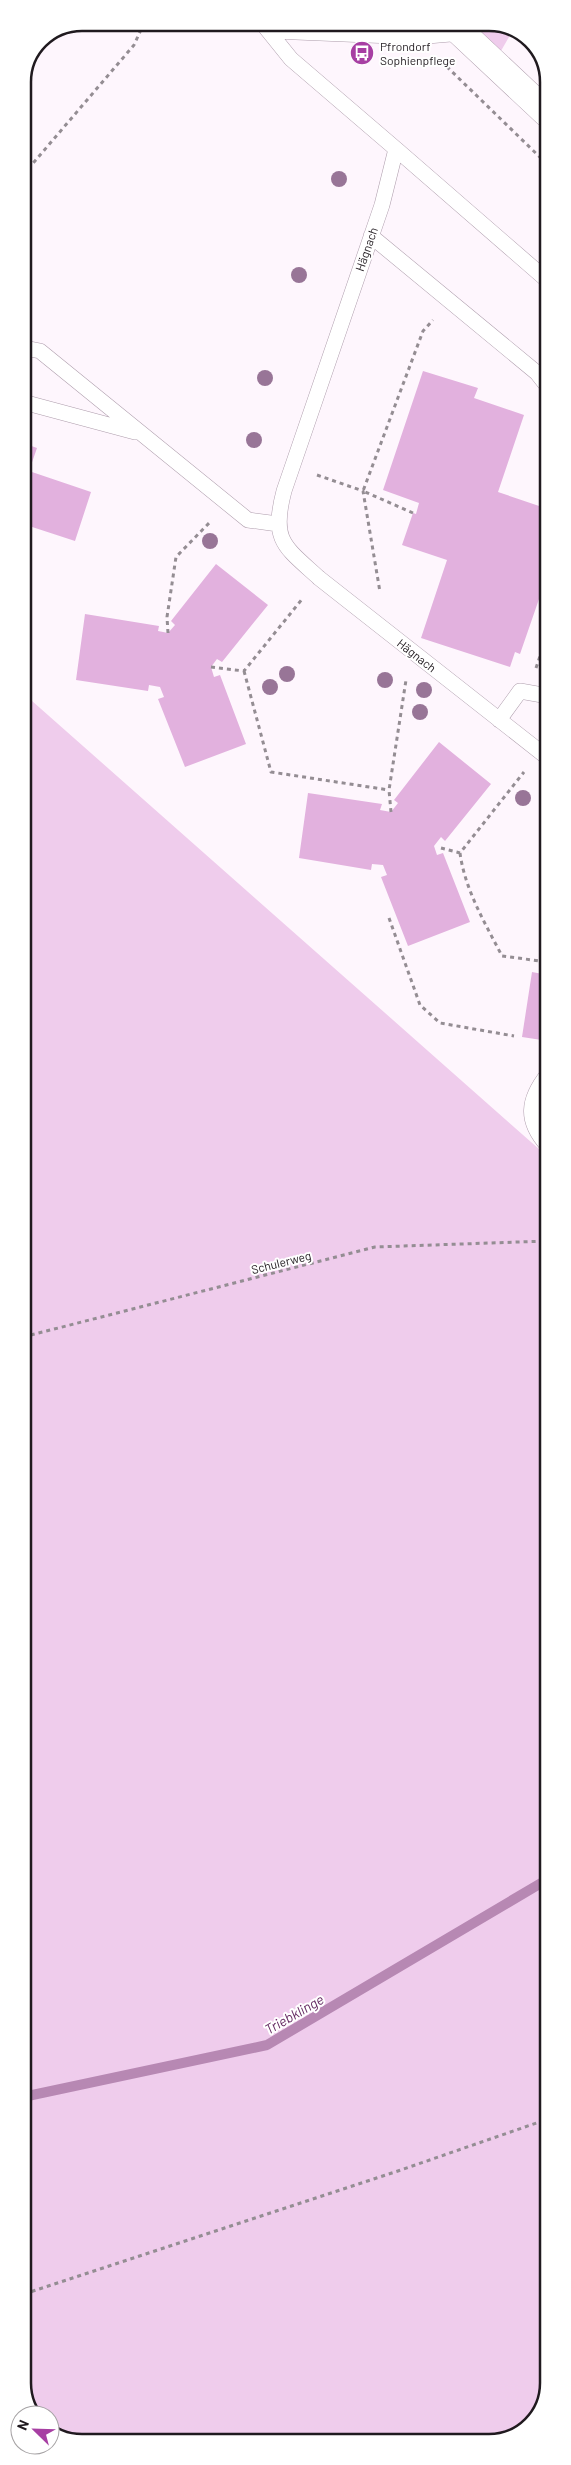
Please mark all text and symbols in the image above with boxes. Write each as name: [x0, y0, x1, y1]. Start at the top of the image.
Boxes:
place label: Pfrondorf Sophienpflege: [380, 39, 455, 67]
bus stop icon: Pfrondorf Sophienpflege: [349, 40, 375, 66]
street label: Hägnach: [352, 225, 380, 273]
street label: Hägnach: [395, 635, 439, 675]
street label: Schulerweg: [250, 1248, 312, 1276]
water label: Triebklinge: [261, 1990, 327, 2038]
north arrow: [10, 2405, 60, 2455]
text: N: [13, 2417, 32, 2432]

